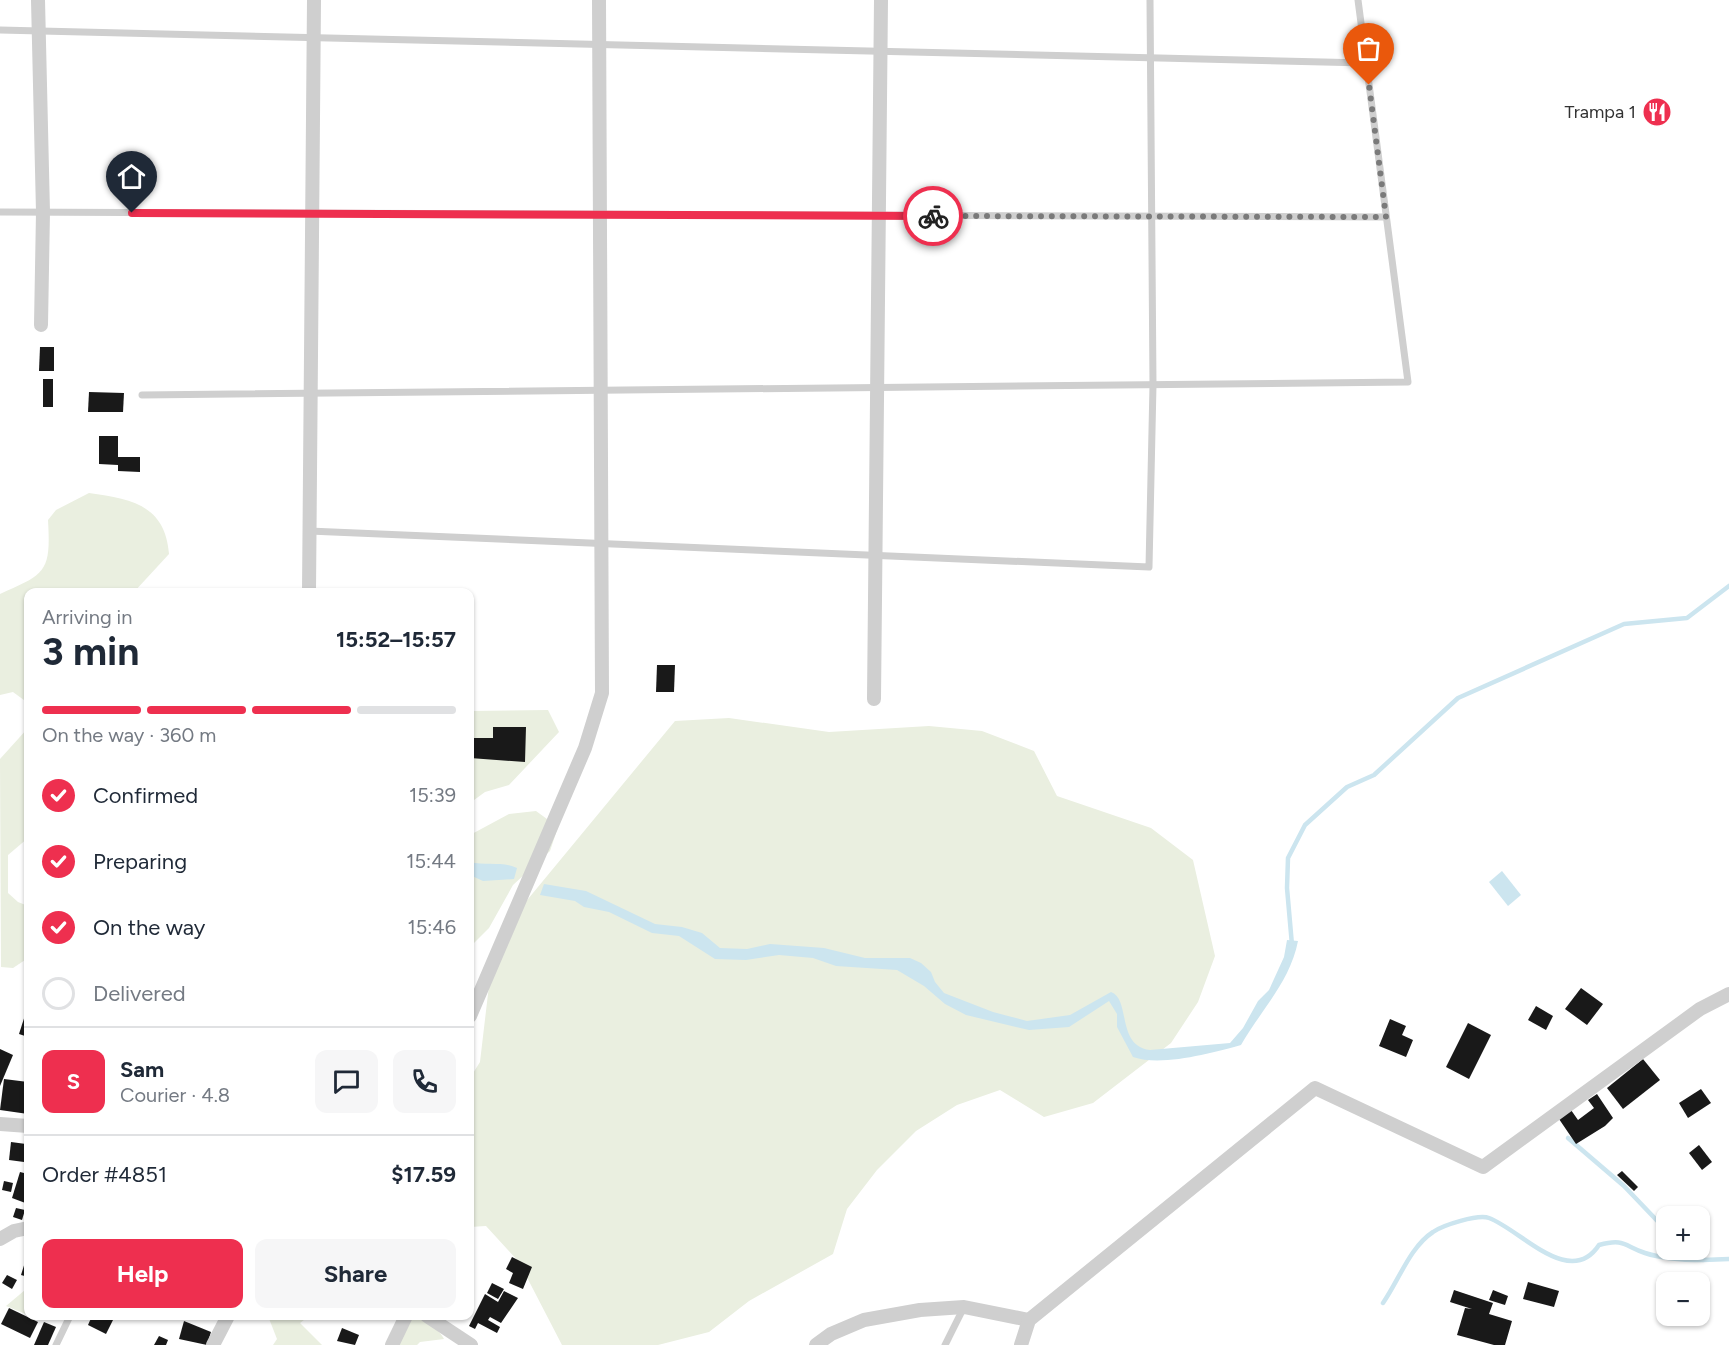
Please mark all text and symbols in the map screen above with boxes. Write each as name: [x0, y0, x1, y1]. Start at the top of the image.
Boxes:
pin: [1343, 23, 1394, 85]
icon: bag: [1352, 32, 1385, 65]
restaurant icon: Trampa 1: [1641, 96, 1673, 128]
place label: Trampa 1: [1565, 101, 1636, 123]
pin: [106, 151, 157, 213]
icon: home: [115, 160, 148, 193]
courier: [903, 186, 963, 246]
icon: bike: [917, 200, 950, 233]
text: Arriving in: [42, 605, 132, 629]
text: 15:52–15:57: [336, 626, 456, 653]
text: 3 min: [42, 628, 139, 675]
text: On the way · 360 m: [42, 723, 216, 747]
icon: check: [42, 779, 75, 812]
text: Confirmed: [93, 782, 198, 809]
text: 15:39: [409, 783, 456, 807]
icon: check: [42, 845, 75, 878]
text: Preparing: [93, 848, 187, 875]
text: 15:44: [406, 849, 456, 873]
icon: check: [42, 911, 75, 944]
text: On the way: [93, 914, 205, 941]
text: 15:46: [407, 915, 456, 939]
text: Delivered: [93, 980, 186, 1007]
button: chat: [315, 1050, 378, 1113]
button: phone: [393, 1050, 456, 1113]
text: Sam: [120, 1056, 164, 1083]
text: S: [67, 1068, 80, 1095]
text: Courier · 4.8: [120, 1083, 230, 1107]
text: Order #4851: [42, 1161, 167, 1188]
text: $17.59: [391, 1161, 456, 1188]
map controls: [1656, 1206, 1710, 1326]
button: +: [1656, 1206, 1710, 1260]
button: Help: [42, 1239, 243, 1308]
button: Share: [255, 1239, 456, 1308]
button: −: [1656, 1272, 1710, 1326]

